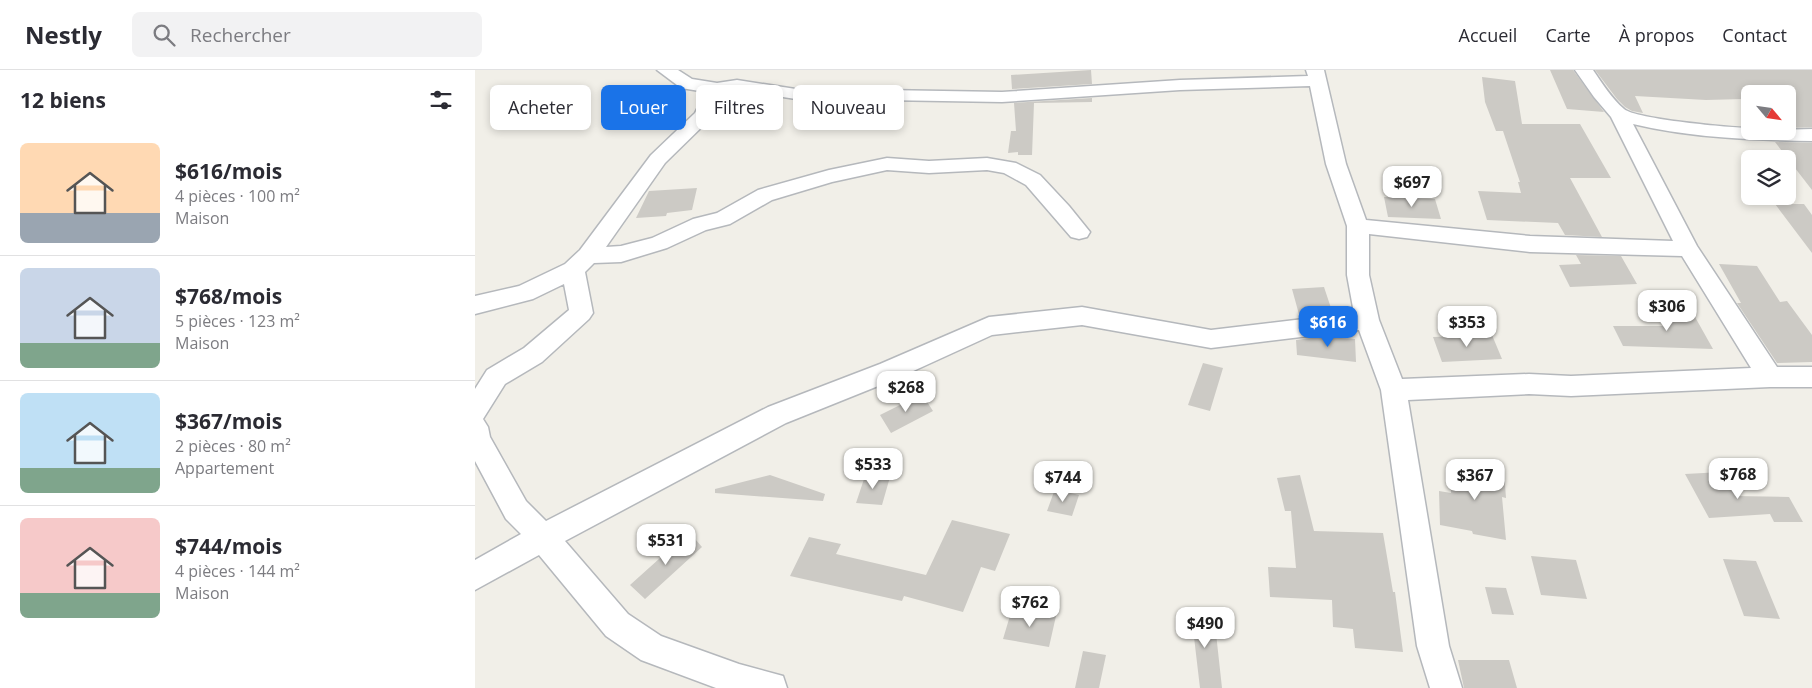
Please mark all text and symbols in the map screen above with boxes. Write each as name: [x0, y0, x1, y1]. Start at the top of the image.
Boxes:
search box: [132, 12, 482, 57]
text: Nestly: [25, 18, 102, 51]
icon: search: [150, 21, 178, 49]
text: Rechercher: [190, 22, 291, 48]
text: Accueil: [1459, 23, 1517, 47]
text: Carte: [1545, 23, 1591, 47]
text: À propos: [1619, 23, 1694, 47]
text: Contact: [1722, 23, 1787, 47]
chip: Acheter: [490, 85, 591, 130]
chip: Louer: [601, 85, 686, 130]
chip: Filtres: [696, 85, 783, 130]
chip: Nouveau: [793, 85, 904, 130]
north arrow: [1741, 85, 1796, 140]
map controls: [1741, 85, 1796, 205]
text: 12 biens: [20, 86, 106, 114]
icon: filters: [427, 86, 455, 114]
button: layers: [1741, 150, 1796, 205]
text: $616/mois: [175, 157, 282, 185]
icon: home: [60, 163, 120, 223]
pin: $697: [1382, 166, 1442, 208]
text: $697: [1394, 171, 1430, 193]
text: 4 pièces · 100 m²: [175, 185, 300, 207]
text: Maison: [175, 207, 229, 229]
text: $768/mois: [175, 282, 282, 310]
icon: home: [60, 288, 120, 348]
pin: $306: [1637, 290, 1697, 332]
text: $306: [1649, 295, 1685, 317]
pin: $616: [1298, 306, 1358, 348]
pin: $353: [1437, 306, 1497, 348]
text: 5 pièces · 123 m²: [175, 310, 300, 332]
text: $616: [1310, 311, 1346, 333]
text: $353: [1449, 311, 1485, 333]
text: Maison: [175, 332, 229, 354]
pin: $268: [876, 370, 936, 413]
text: $268: [888, 376, 924, 398]
text: $367/mois: [175, 407, 282, 435]
icon: home: [60, 413, 120, 473]
text: 2 pièces · 80 m²: [175, 435, 291, 457]
pin: $533: [843, 448, 903, 490]
text: $533: [855, 453, 891, 475]
text: Appartement: [175, 457, 274, 479]
pin: $367: [1445, 458, 1505, 501]
pin: $768: [1708, 458, 1768, 500]
pin: $744: [1033, 460, 1093, 503]
text: $768: [1720, 463, 1756, 485]
text: $367: [1457, 464, 1493, 486]
text: $744: [1045, 466, 1081, 488]
pin: $531: [636, 524, 696, 566]
text: $531: [648, 529, 684, 551]
text: $744/mois: [175, 532, 282, 560]
icon: home: [60, 538, 120, 598]
text: 4 pièces · 144 m²: [175, 560, 300, 582]
text: Maison: [175, 582, 229, 604]
pin: $762: [1000, 586, 1060, 628]
text: $762: [1012, 591, 1048, 613]
pin: $490: [1175, 606, 1235, 649]
text: $490: [1187, 612, 1223, 634]

